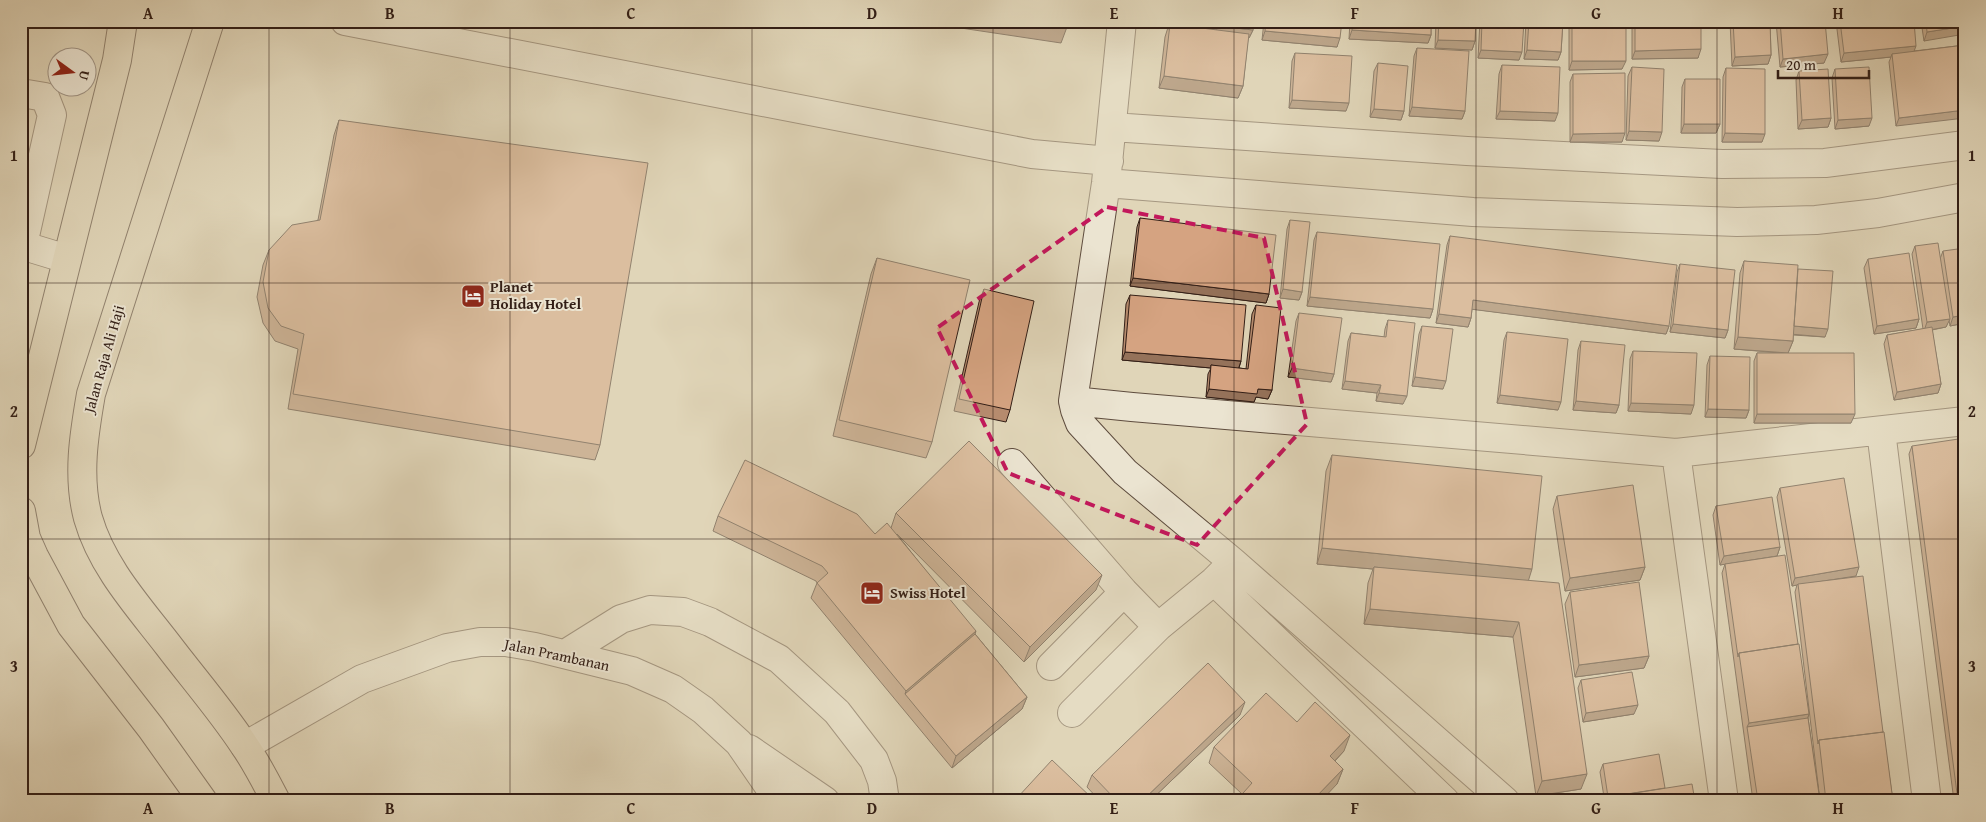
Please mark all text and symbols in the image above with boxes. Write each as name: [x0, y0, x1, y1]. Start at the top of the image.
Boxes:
text: A: [143, 1, 154, 25]
text: B: [385, 1, 395, 25]
text: C: [626, 1, 636, 25]
text: D: [867, 1, 877, 25]
text: E: [1110, 1, 1119, 25]
text: F: [1351, 1, 1359, 25]
text: G: [1591, 1, 1601, 25]
text: H: [1832, 1, 1844, 25]
north arrow: [48, 48, 98, 98]
scale bar: [1778, 48, 1870, 80]
text: 20 m: [1786, 54, 1817, 75]
text: U: [74, 68, 95, 83]
text: 1: [10, 143, 18, 167]
text: 1: [1968, 143, 1976, 167]
place label: Planet Holiday Hotel: [490, 276, 581, 314]
hotel icon: Planet Holiday Hotel: [460, 283, 486, 309]
street label: Jalan Raja Ali Haji: [78, 303, 129, 417]
text: 2: [10, 399, 18, 423]
text: 2: [1968, 399, 1976, 423]
hotel icon: Swiss Hotel: [859, 580, 885, 606]
place label: Swiss Hotel: [890, 582, 966, 603]
street label: Jalan Prambanan: [501, 633, 612, 676]
text: 3: [10, 654, 18, 678]
text: 3: [1968, 654, 1976, 678]
text: A: [143, 796, 154, 820]
text: B: [385, 796, 395, 820]
text: C: [626, 796, 636, 820]
text: D: [867, 796, 877, 820]
text: E: [1110, 796, 1119, 820]
text: F: [1351, 796, 1359, 820]
text: G: [1591, 796, 1601, 820]
text: H: [1832, 796, 1844, 820]

